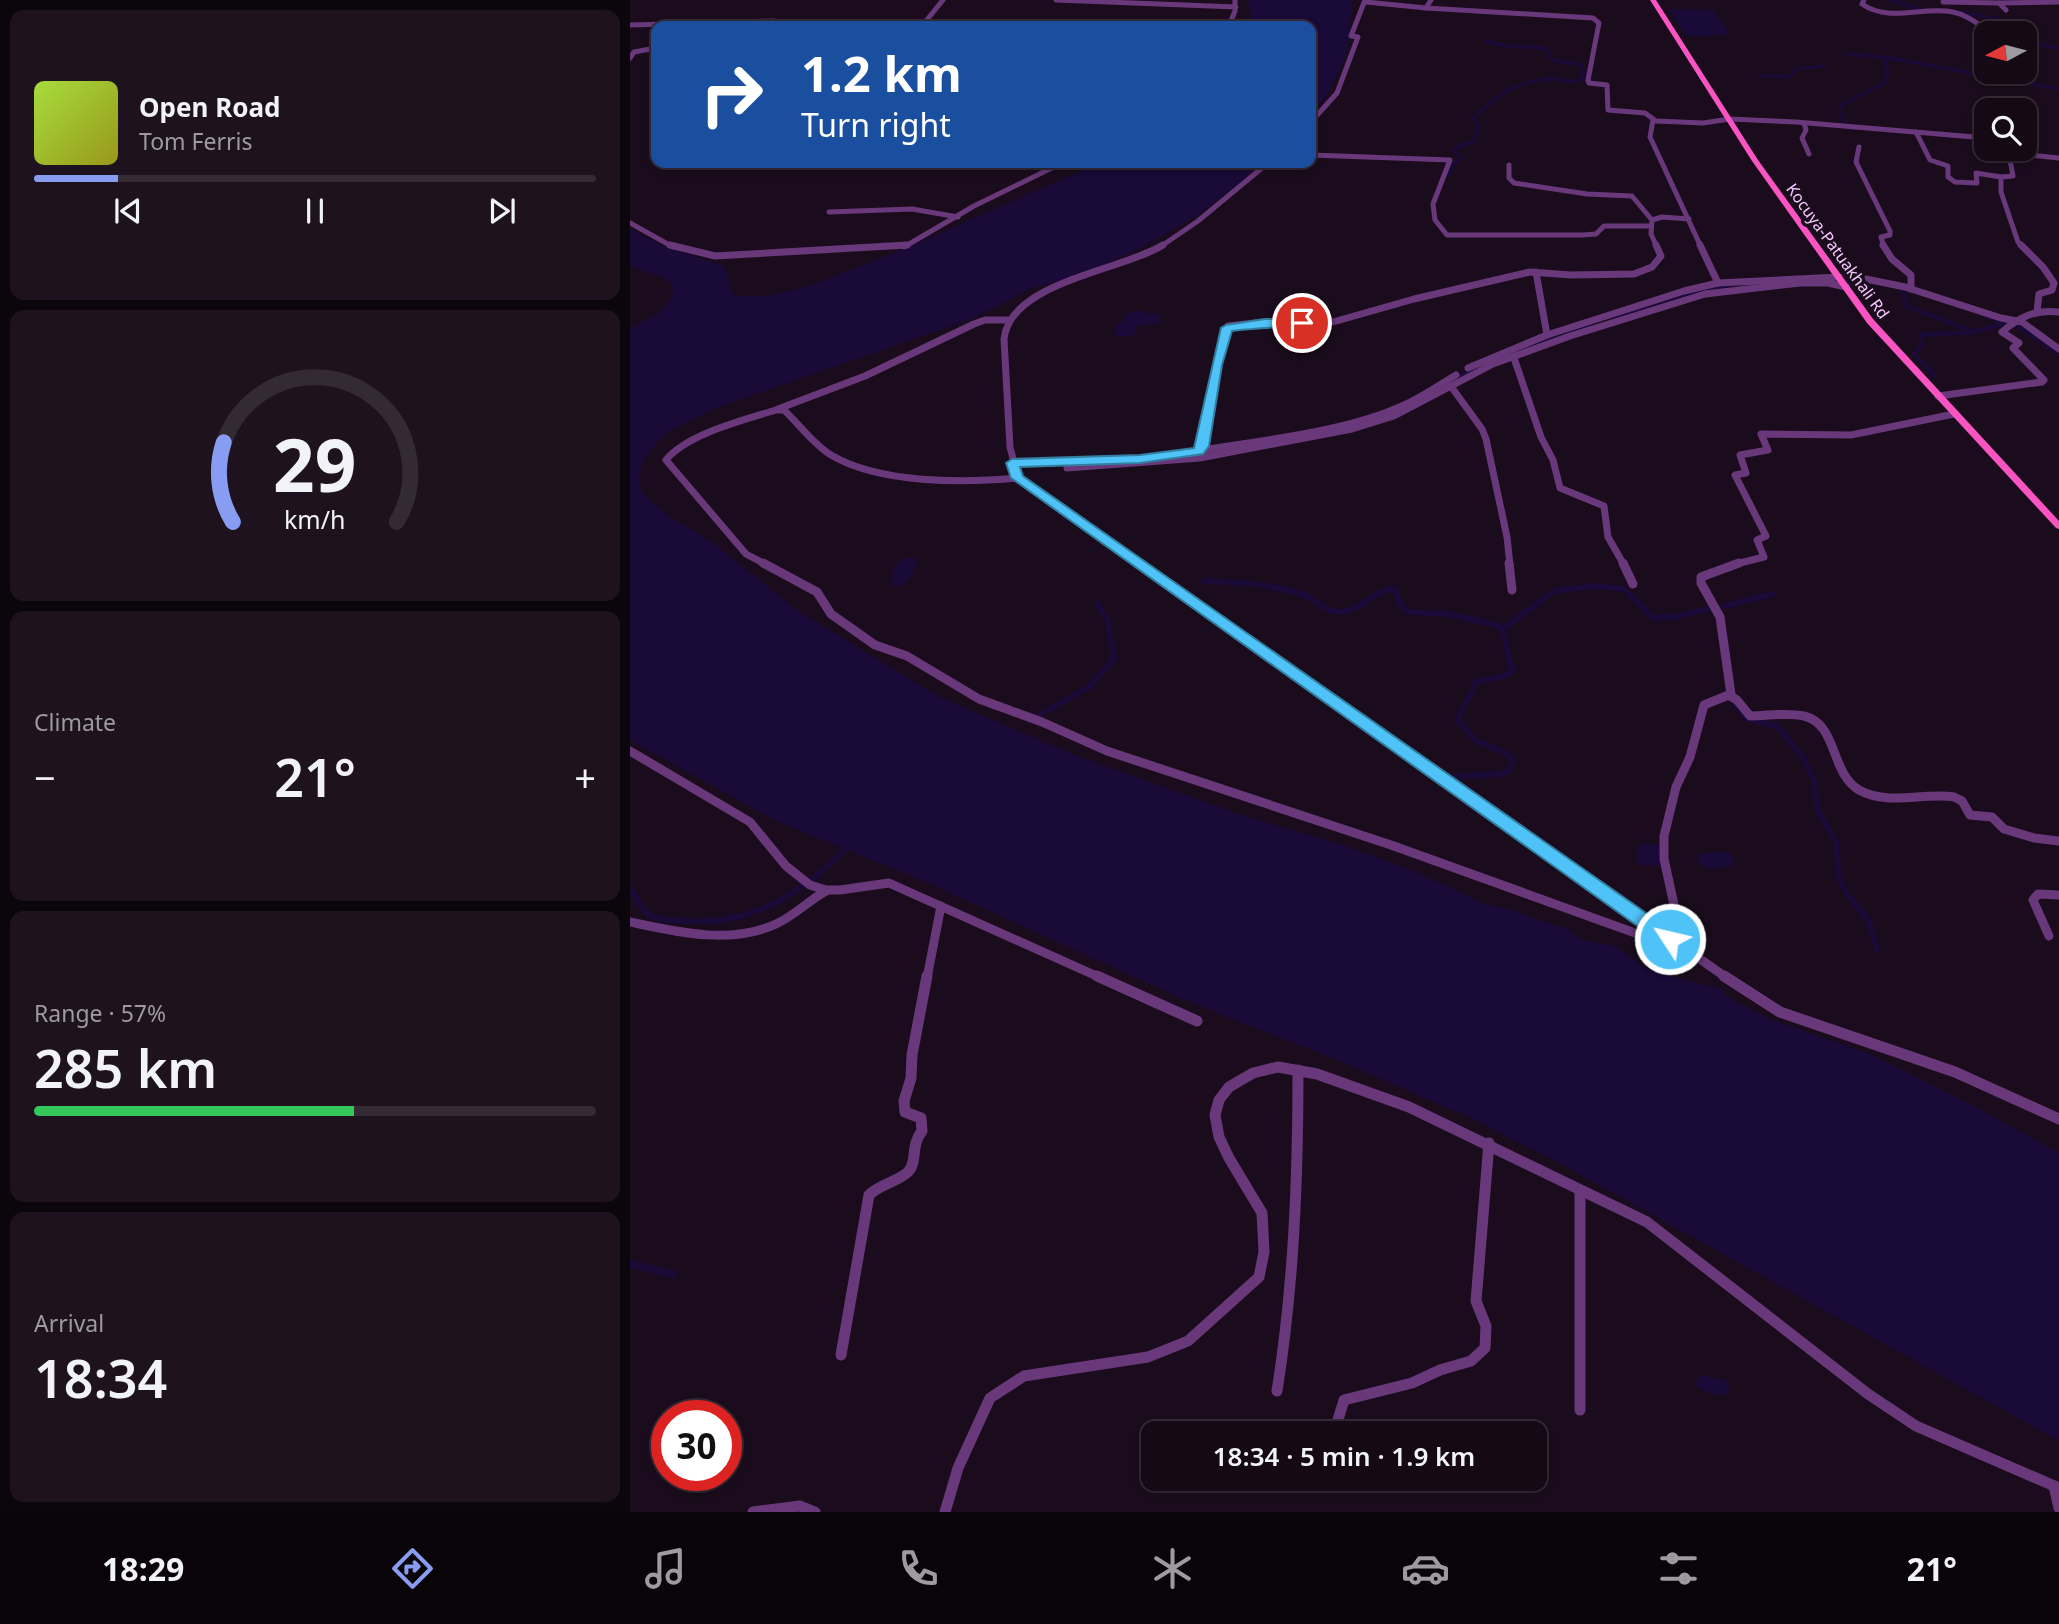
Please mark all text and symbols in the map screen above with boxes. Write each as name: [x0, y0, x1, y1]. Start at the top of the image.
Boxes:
north arrow: [1974, 21, 2037, 84]
map controls: [1974, 21, 2037, 161]
text: 1.2 km: [801, 40, 962, 106]
icon: right: [686, 49, 777, 140]
text: Open Road: [139, 89, 281, 125]
button: search: [1974, 98, 2037, 161]
text: Turn right: [801, 103, 951, 146]
text: Tom Ferris: [139, 125, 252, 157]
street label: Kocuya-Patuakhali Rd: [1781, 179, 1895, 323]
icon: previous: [109, 192, 147, 230]
icon: pause: [296, 192, 334, 230]
icon: next: [483, 192, 521, 230]
pin: [1272, 293, 1332, 353]
icon: arrive: [1283, 304, 1321, 342]
text: 29: [273, 414, 357, 513]
text: km/h: [284, 501, 346, 535]
text: Climate: [34, 706, 116, 738]
text: 21°: [274, 741, 356, 812]
text: −: [34, 751, 56, 803]
text: +: [574, 751, 596, 803]
position arrow: [1633, 902, 1707, 976]
text: Range · 57%: [34, 997, 166, 1029]
text: 285 km: [34, 1032, 217, 1103]
text: Arrival: [34, 1307, 104, 1339]
text: 18:34: [34, 1342, 167, 1413]
speed limit sign: 30: [651, 1400, 742, 1491]
text: 18:34 · 5 min · 1.9 km: [1213, 1438, 1475, 1474]
icon: directions: [388, 1544, 437, 1593]
icon: music: [641, 1544, 690, 1593]
icon: phone: [894, 1544, 943, 1593]
icon: climate: [1148, 1544, 1197, 1593]
icon: car: [1401, 1544, 1450, 1593]
icon: filters: [1654, 1544, 1703, 1593]
text: 18:29: [102, 1547, 184, 1590]
text: 21°: [1907, 1547, 1957, 1590]

